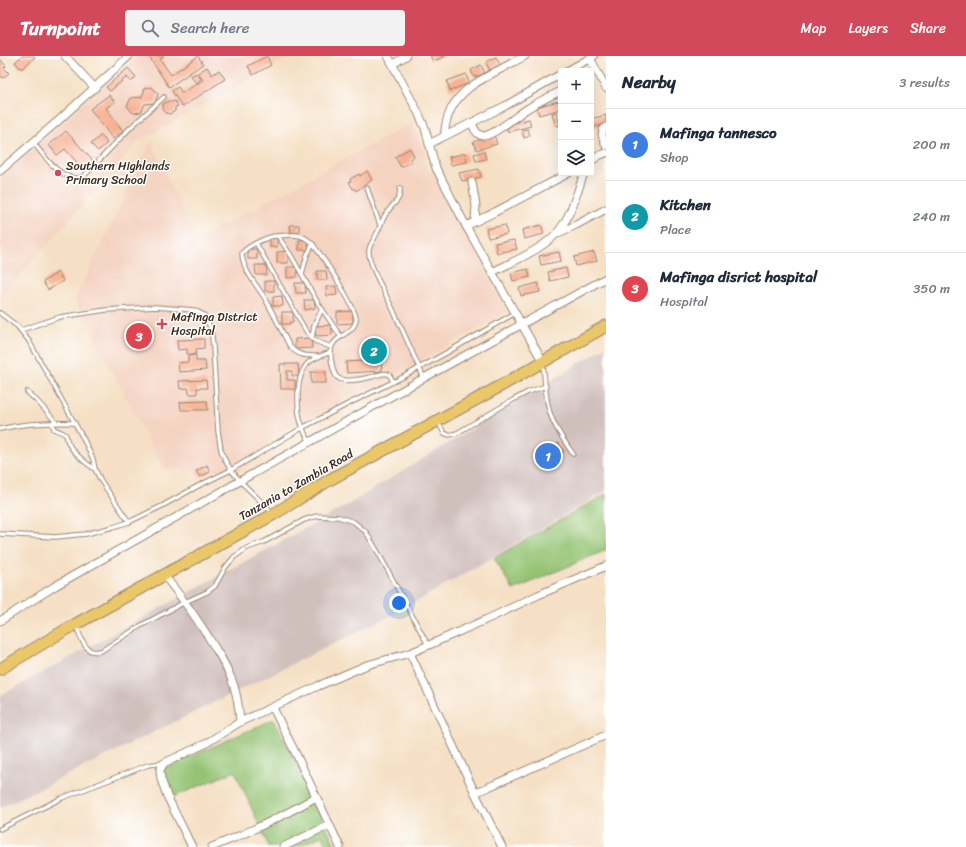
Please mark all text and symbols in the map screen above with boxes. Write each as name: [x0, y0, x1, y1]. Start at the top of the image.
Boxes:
search box: [125, 10, 405, 46]
text: Turnpoint: [20, 12, 101, 45]
text: Search here: [171, 15, 250, 41]
text: Map: [801, 16, 826, 41]
text: Layers: [848, 16, 888, 41]
text: Share: [910, 16, 946, 41]
icon: search: [139, 17, 161, 39]
text: Nearby: [622, 67, 676, 97]
map controls: [558, 68, 594, 176]
button: +: [558, 68, 594, 104]
text: 3 results: [899, 71, 950, 94]
button: −: [558, 104, 594, 140]
text: Mafinga tannesco: [660, 120, 777, 146]
text: 1: [632, 133, 638, 156]
text: 200 m: [913, 133, 950, 156]
button: layers: [558, 140, 594, 176]
text: Shop: [660, 146, 688, 169]
place label: Southern Highlands Primary School: [66, 155, 170, 191]
marker: Southern Highlands Primary School: [53, 168, 63, 178]
text: Kitchen: [660, 192, 711, 218]
text: 2: [631, 205, 639, 228]
text: 240 m: [913, 205, 950, 228]
text: Place: [660, 218, 691, 241]
text: Mafinga disrict hospital: [660, 264, 817, 290]
text: 3: [631, 277, 639, 300]
text: 350 m: [913, 277, 950, 300]
text: Hospital: [660, 290, 708, 313]
place label: Mafinga District Hospital: [171, 306, 258, 342]
marker: Mafinga District Hospital: [156, 318, 168, 330]
pin: 3: [126, 321, 152, 351]
pin: 2: [361, 336, 387, 366]
pin: 1: [535, 441, 561, 471]
street label: Tanzania to Zambia Road: [234, 442, 359, 527]
your location: [389, 593, 409, 613]

